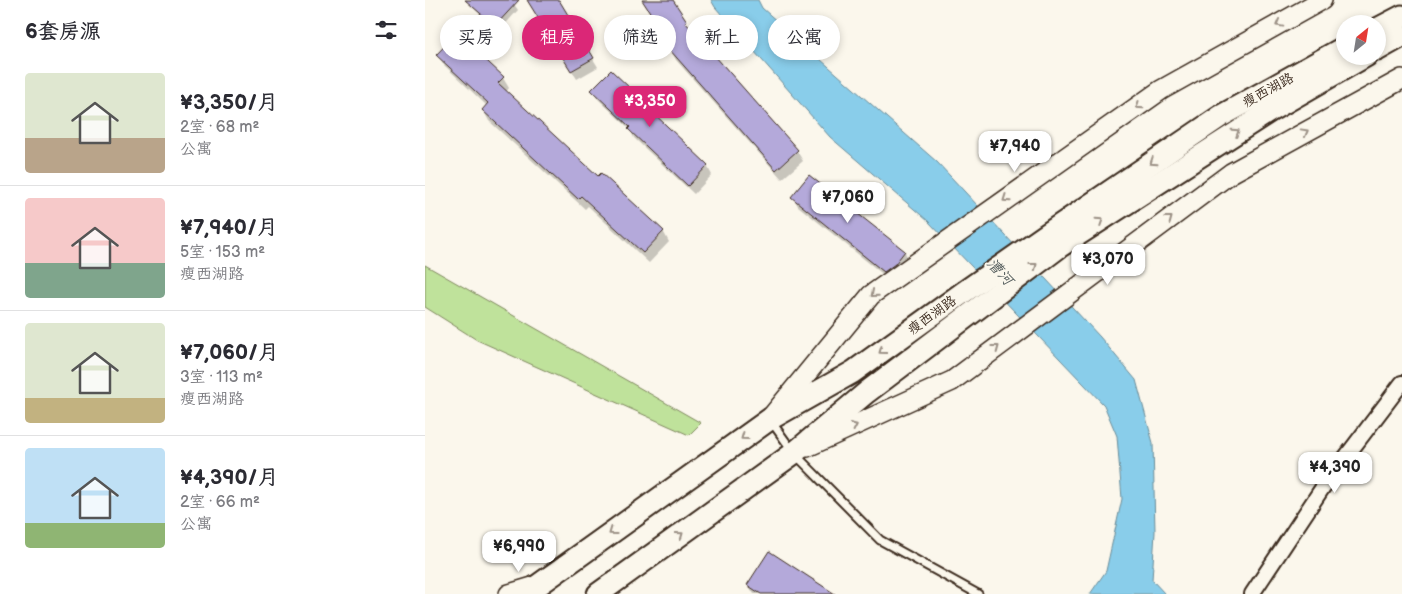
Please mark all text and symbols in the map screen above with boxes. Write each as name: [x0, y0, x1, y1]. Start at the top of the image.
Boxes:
chip: 买房: [440, 15, 512, 60]
chip: 租房: [522, 15, 594, 60]
chip: 筛选: [604, 15, 676, 60]
chip: 新上: [686, 15, 758, 60]
chip: 公寓: [768, 15, 840, 60]
north arrow: [1336, 15, 1386, 65]
map controls: [1336, 15, 1386, 65]
icon: filters: [372, 16, 400, 44]
one-way arrow: [1275, 18, 1284, 28]
text: 6套房源: [25, 19, 101, 44]
street label: 瘦西湖路: [1239, 69, 1297, 111]
pin: ¥3,350: [609, 86, 691, 128]
text: ¥3,350/月: [180, 90, 278, 115]
text: ¥3,350: [624, 92, 676, 111]
icon: home: [65, 93, 125, 153]
one-way arrow: [1135, 100, 1145, 109]
text: 2室 · 68 m²: [180, 118, 259, 137]
one-way arrow: [1300, 128, 1309, 138]
one-way arrow: [1231, 129, 1240, 138]
pin: ¥7,940: [974, 130, 1056, 173]
text: ¥7,940: [990, 137, 1041, 156]
text: 公寓: [180, 140, 212, 159]
one-way arrow: [1149, 156, 1159, 165]
pin: ¥7,060: [807, 182, 889, 224]
text: ¥7,060: [822, 188, 874, 207]
one-way arrow: [1003, 194, 1012, 202]
text: ¥7,940/月: [180, 215, 278, 240]
one-way arrow: [1163, 216, 1173, 225]
icon: home: [65, 218, 125, 278]
one-way arrow: [1094, 218, 1104, 227]
text: 5室 · 153 m²: [180, 243, 265, 262]
pin: ¥3,070: [1067, 244, 1149, 286]
text: ¥3,070: [1082, 250, 1134, 269]
water label: 漕河: [983, 254, 1019, 292]
one-way arrow: [1028, 263, 1038, 272]
text: 瘦西湖路: [180, 265, 244, 284]
one-way arrow: [870, 288, 879, 297]
street label: 瘦西湖路: [904, 292, 960, 338]
text: ¥7,060/月: [180, 340, 279, 365]
icon: home: [65, 343, 125, 403]
one-way arrow: [878, 345, 888, 354]
one-way arrow: [990, 345, 999, 353]
text: 3室 · 113 m²: [180, 368, 263, 387]
text: 瘦西湖路: [180, 390, 244, 409]
one-way arrow: [849, 422, 858, 432]
one-way arrow: [740, 431, 750, 440]
pin: ¥4,390: [1294, 452, 1376, 494]
text: ¥4,390: [1309, 458, 1361, 477]
text: ¥4,390/月: [180, 465, 279, 490]
icon: home: [65, 468, 125, 528]
text: 2室 · 66 m²: [180, 493, 260, 512]
text: 公寓: [180, 515, 212, 534]
one-way arrow: [608, 526, 618, 535]
pin: ¥6,990: [478, 530, 560, 573]
one-way arrow: [674, 532, 684, 541]
text: ¥6,990: [493, 537, 545, 556]

